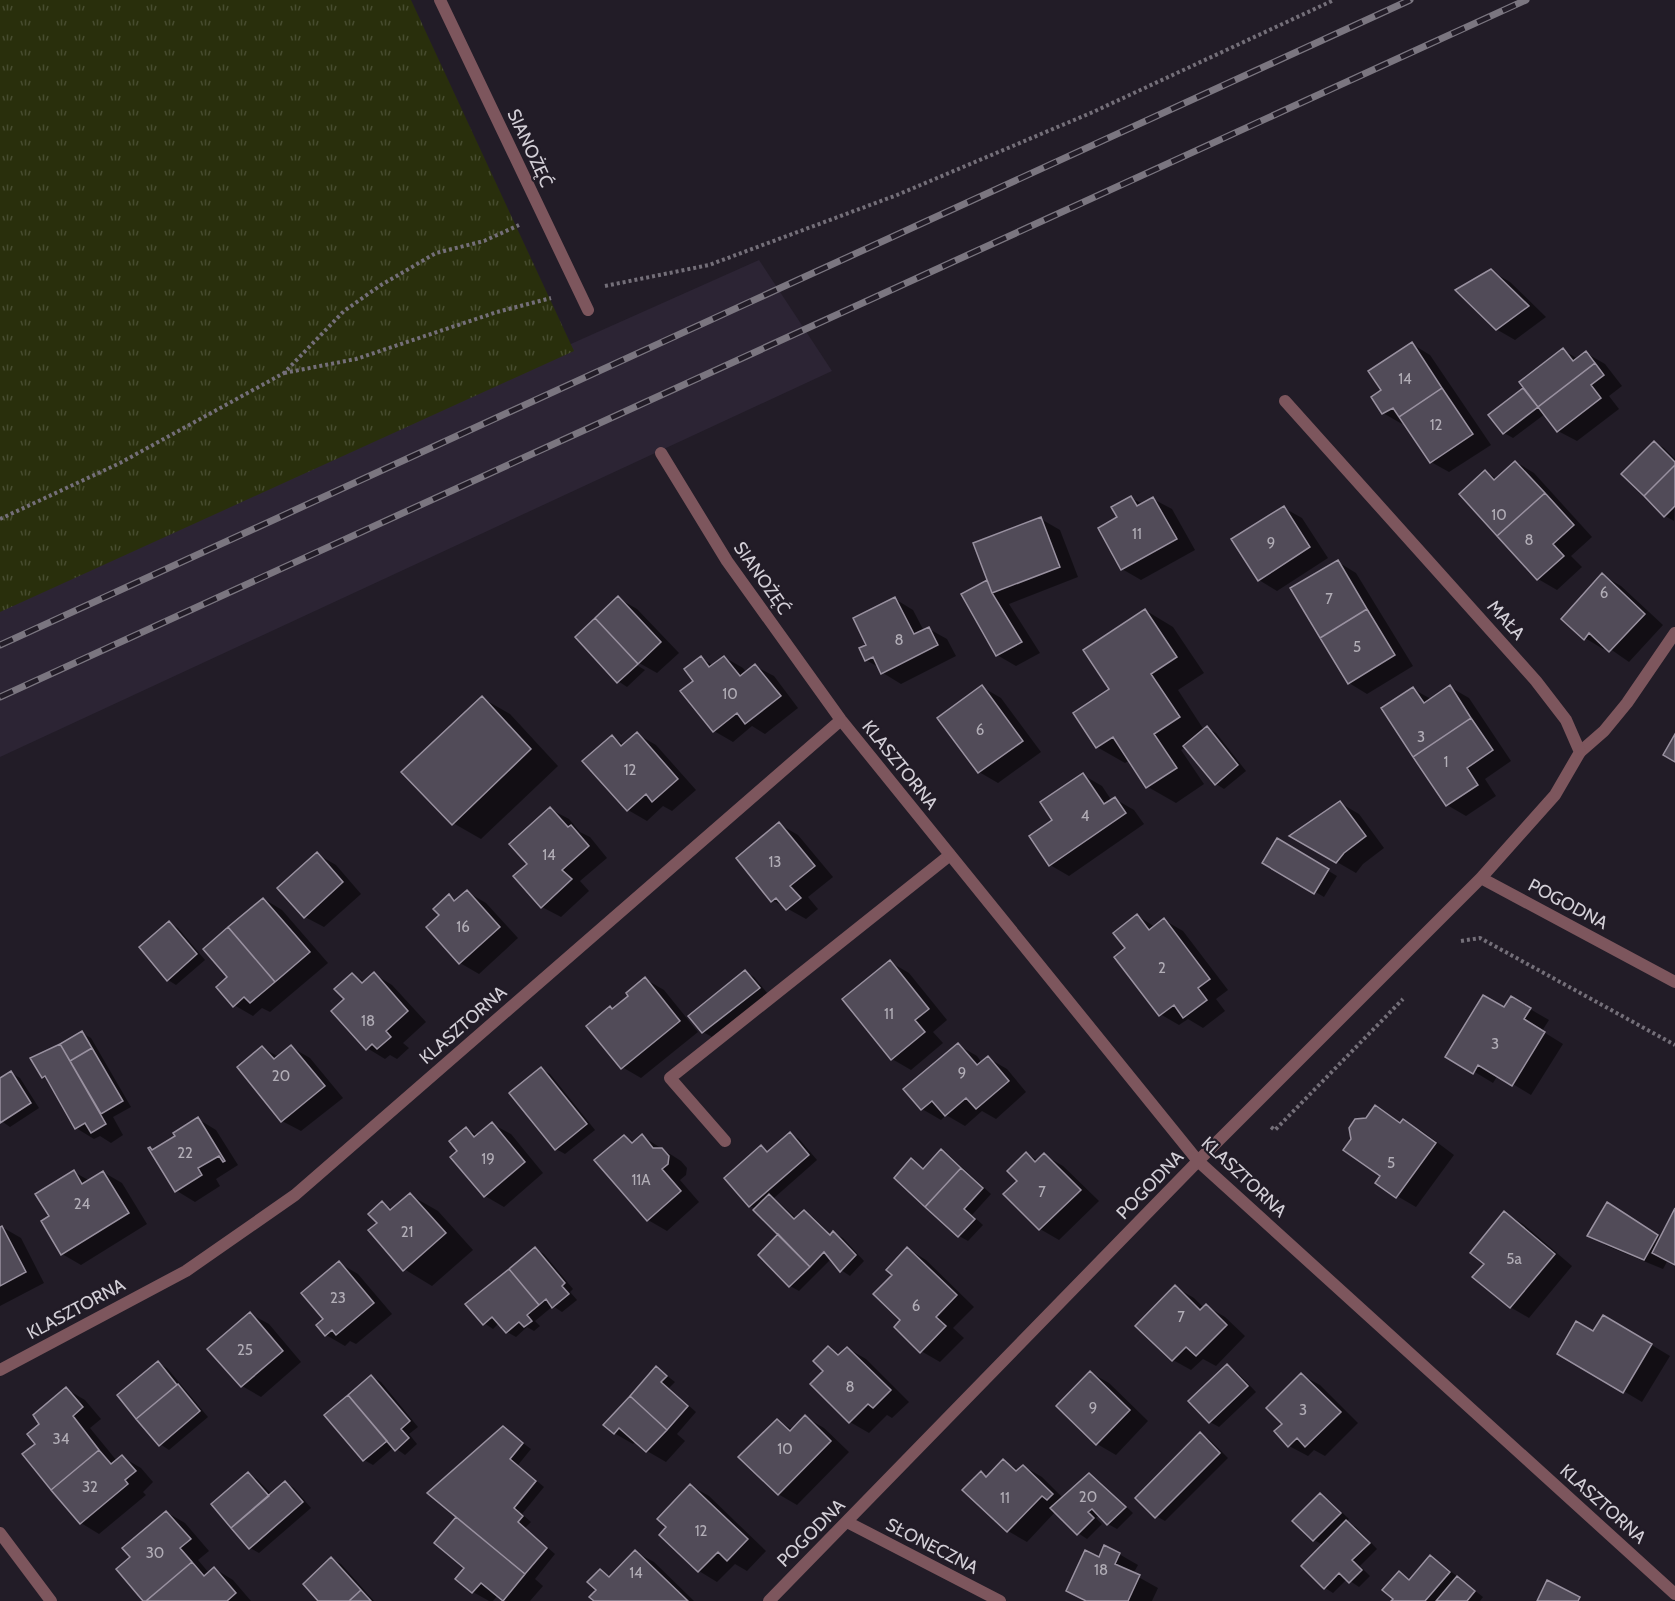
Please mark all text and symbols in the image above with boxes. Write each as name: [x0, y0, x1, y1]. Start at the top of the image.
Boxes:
street label: SIANOŻĘĆ: [502, 105, 558, 191]
house number: 14: [1398, 370, 1412, 388]
house number: 12: [1430, 416, 1443, 434]
house number: 10: [1491, 506, 1507, 524]
house number: 11: [1132, 525, 1142, 543]
house number: 8: [1524, 531, 1534, 549]
house number: 9: [1267, 534, 1275, 552]
street label: SIANOŻĘĆ: [729, 537, 795, 619]
house number: 6: [1600, 584, 1608, 602]
house number: 7: [1325, 590, 1333, 608]
street label: MAŁA: [1482, 596, 1530, 644]
house number: 8: [894, 631, 904, 649]
house number: 5: [1353, 638, 1361, 656]
house number: 10: [722, 685, 738, 703]
street label: KLASZTORNA: [857, 716, 943, 814]
house number: 6: [976, 721, 984, 739]
house number: 3: [1417, 728, 1425, 746]
house number: 1: [1444, 753, 1448, 771]
house number: 12: [624, 761, 637, 779]
house number: 4: [1081, 807, 1090, 825]
house number: 14: [542, 846, 556, 864]
house number: 13: [768, 853, 782, 871]
street label: POGODNA: [1524, 874, 1612, 934]
house number: 16: [456, 918, 470, 936]
house number: 2: [1158, 959, 1166, 977]
street label: KLASZTORNA: [415, 981, 511, 1069]
house number: 11: [884, 1005, 894, 1023]
house number: 18: [361, 1012, 375, 1030]
house number: 3: [1491, 1035, 1499, 1053]
house number: 9: [958, 1064, 966, 1082]
house number: 20: [272, 1067, 290, 1085]
street label: KLASZTORNA: [1197, 1132, 1291, 1222]
house number: 22: [177, 1144, 193, 1162]
street label: POGODNA: [1112, 1146, 1188, 1224]
house number: 19: [481, 1150, 495, 1168]
house number: 5: [1387, 1154, 1395, 1172]
house number: 11A: [631, 1171, 651, 1189]
house number: 7: [1038, 1183, 1046, 1201]
house number: 24: [74, 1195, 91, 1213]
house number: 21: [401, 1223, 413, 1241]
house number: 5a: [1506, 1250, 1522, 1268]
street label: KLASZTORNA: [23, 1274, 129, 1344]
house number: 23: [330, 1289, 346, 1307]
house number: 6: [912, 1297, 920, 1315]
house number: 7: [1177, 1308, 1185, 1326]
house number: 25: [237, 1341, 253, 1359]
house number: 8: [845, 1378, 855, 1396]
house number: 9: [1089, 1399, 1097, 1417]
house number: 3: [1299, 1401, 1307, 1419]
house number: 34: [53, 1430, 70, 1448]
house number: 10: [777, 1440, 793, 1458]
street label: KLASZTORNA: [1555, 1460, 1651, 1548]
house number: 32: [82, 1478, 98, 1496]
house number: 20: [1079, 1488, 1097, 1506]
house number: 11: [1000, 1489, 1010, 1507]
street label: POGODNA: [772, 1494, 850, 1572]
street label: SŁONECZNA: [882, 1513, 982, 1579]
house number: 12: [695, 1522, 708, 1540]
house number: 30: [146, 1544, 164, 1562]
house number: 18: [1094, 1561, 1108, 1579]
house number: 14: [629, 1564, 643, 1582]

